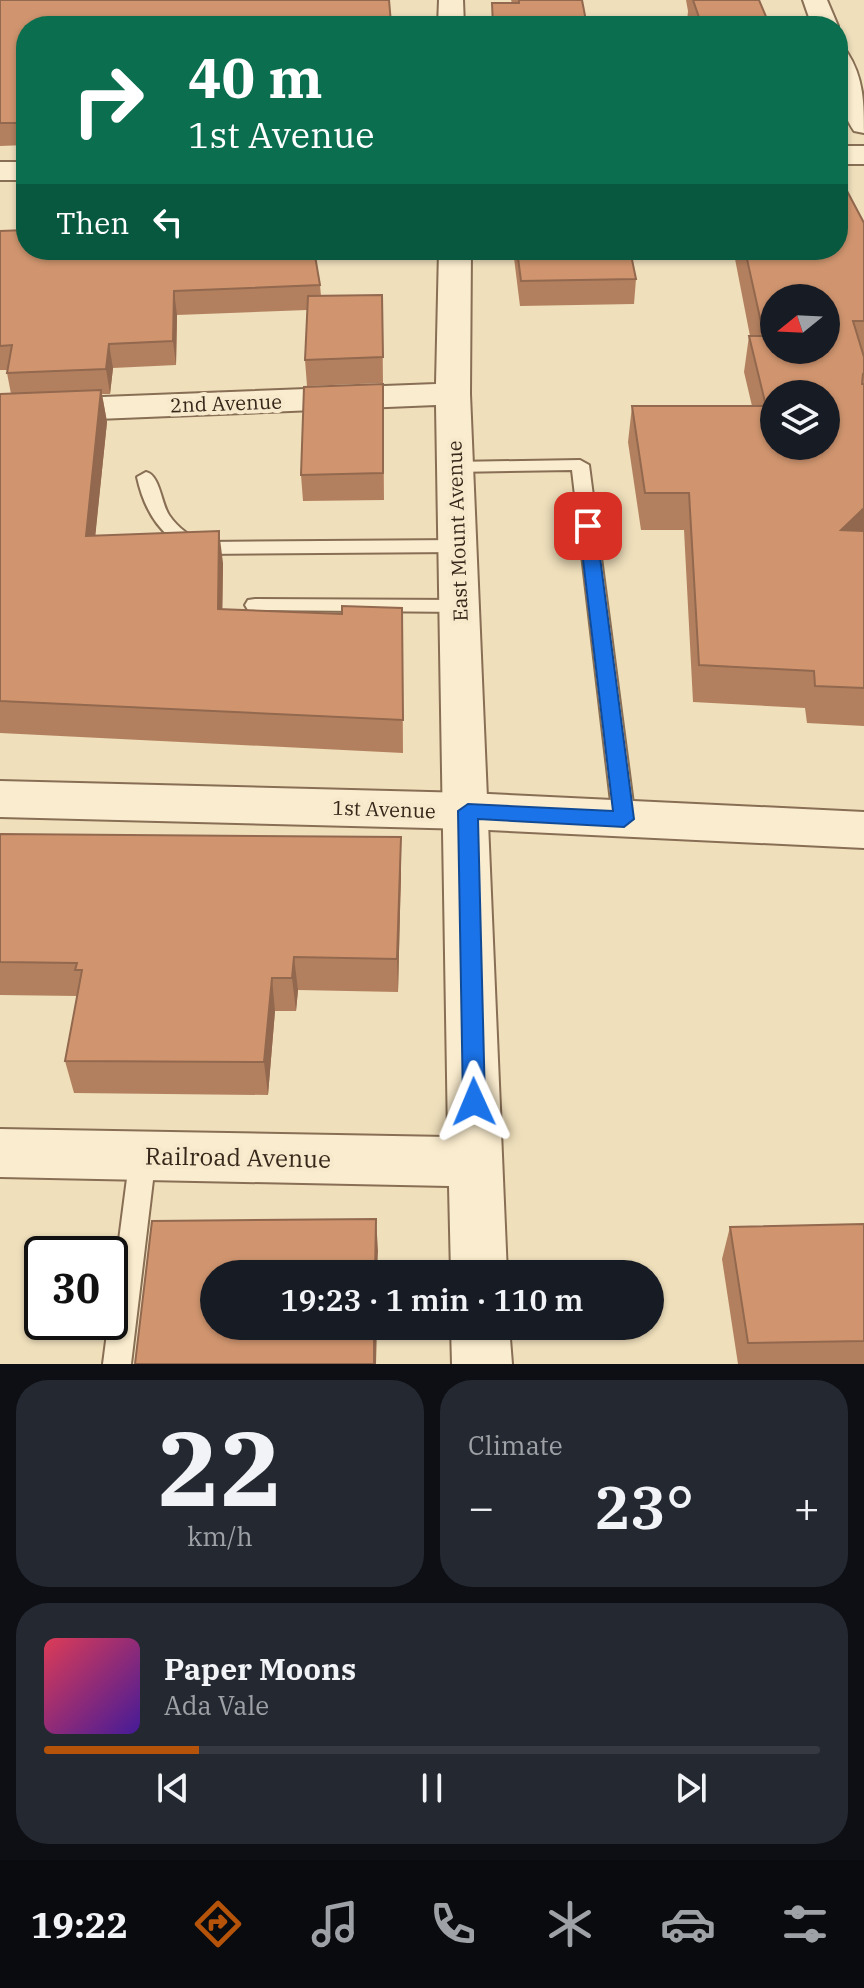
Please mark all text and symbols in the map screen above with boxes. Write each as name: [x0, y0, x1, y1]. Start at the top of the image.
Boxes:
text: 40 m: [188, 41, 323, 113]
icon: right: [56, 48, 160, 152]
text: 1st Avenue: [188, 111, 375, 158]
icon: left: [146, 200, 190, 244]
text: Then: [56, 203, 130, 242]
north arrow: [760, 284, 840, 364]
map controls: [760, 284, 840, 460]
button: layers: [760, 380, 840, 460]
street label: 2nd Avenue: [170, 388, 282, 418]
street label: East Mount Avenue: [440, 440, 474, 622]
pin: [554, 492, 622, 560]
icon: arrive: [566, 504, 610, 548]
street label: 1st Avenue: [332, 794, 436, 824]
position arrow: [432, 1060, 516, 1144]
street label: Railroad Avenue: [145, 1139, 331, 1175]
speed limit sign: 30: [24, 1236, 128, 1340]
text: 19:23 · 1 min · 110 m: [281, 1280, 583, 1319]
text: 22: [158, 1399, 282, 1535]
text: Climate: [468, 1428, 563, 1462]
text: 23°: [594, 1467, 694, 1546]
text: −: [468, 1478, 494, 1535]
text: +: [794, 1478, 820, 1535]
text: km/h: [187, 1519, 253, 1553]
text: Paper Moons: [164, 1649, 356, 1688]
text: Ada Vale: [164, 1688, 269, 1722]
icon: previous: [151, 1766, 195, 1810]
icon: pause: [410, 1766, 454, 1810]
icon: next: [669, 1766, 713, 1810]
icon: directions: [190, 1896, 246, 1952]
icon: music: [307, 1896, 363, 1952]
icon: phone: [425, 1896, 481, 1952]
icon: climate: [542, 1896, 598, 1952]
icon: car: [660, 1896, 716, 1952]
icon: filters: [777, 1896, 833, 1952]
text: 19:22: [31, 1901, 128, 1948]

